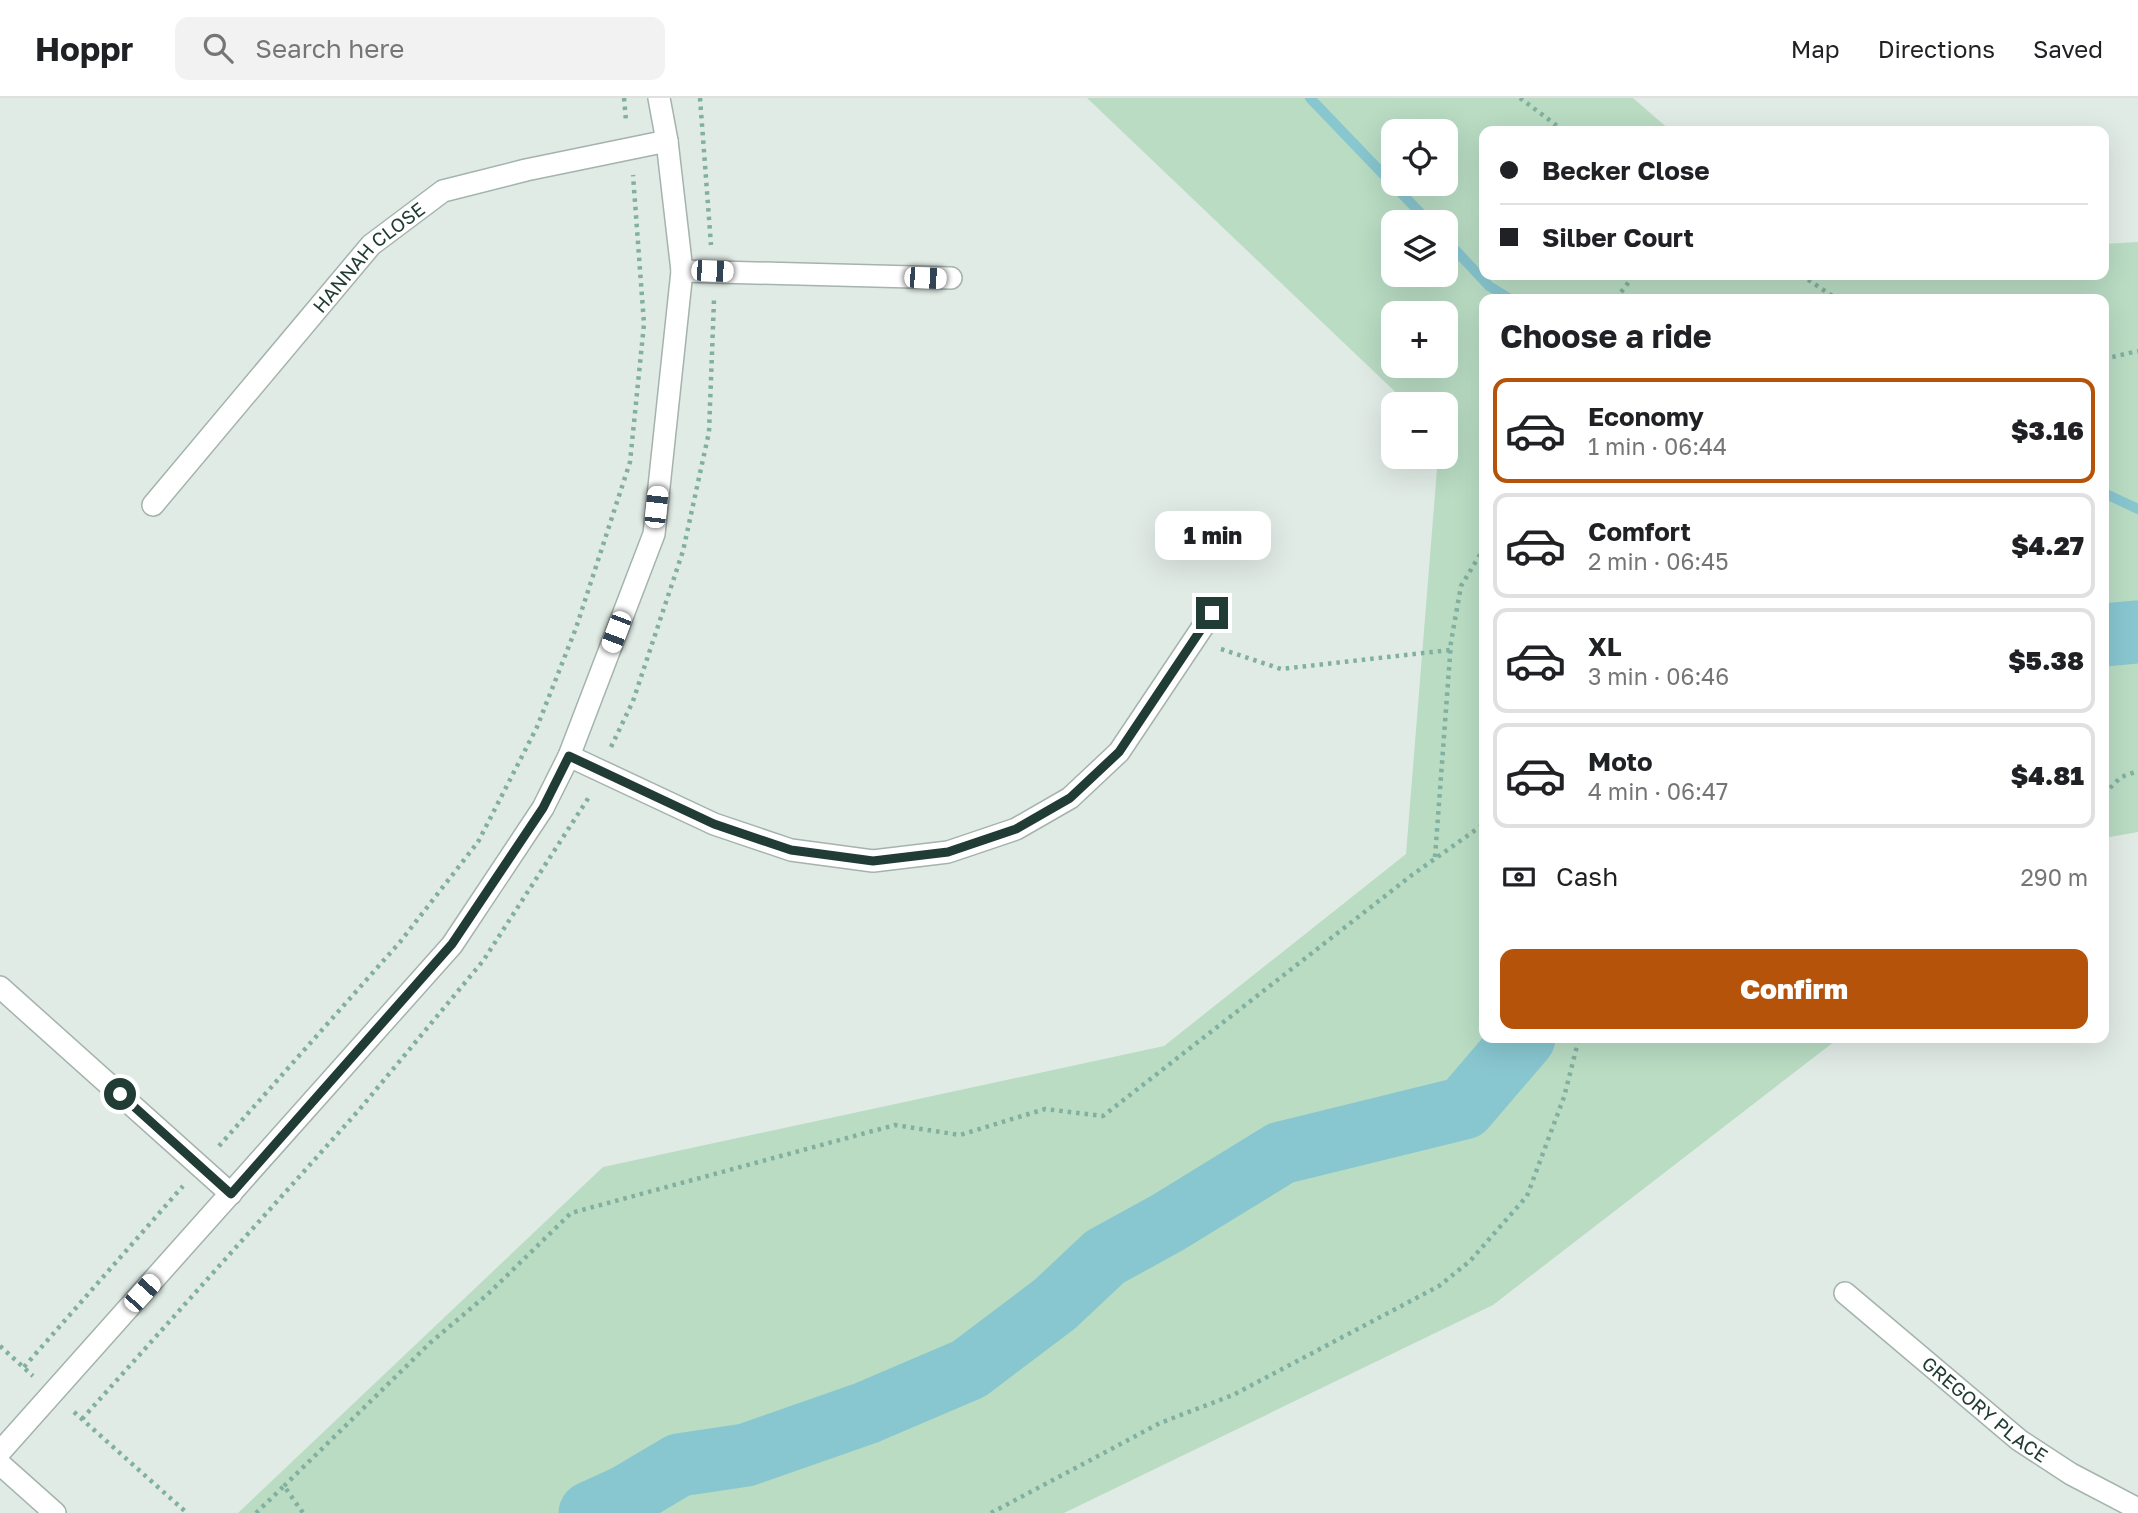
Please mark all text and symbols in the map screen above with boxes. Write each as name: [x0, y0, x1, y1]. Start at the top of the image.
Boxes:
search box: [175, 17, 665, 80]
text: Hoppr: [35, 29, 133, 68]
icon: search: [199, 29, 237, 67]
text: Search here: [255, 33, 404, 64]
text: Map: [1791, 34, 1840, 63]
text: Directions: [1878, 34, 1995, 63]
text: Saved: [2033, 34, 2103, 63]
map controls: [1381, 119, 1458, 469]
button: locate: [1381, 119, 1458, 196]
text: Becker Close: [1542, 155, 1710, 186]
street label: HANNAH CLOSE: [307, 197, 429, 317]
button: layers: [1381, 210, 1458, 287]
text: Silber Court: [1542, 222, 1694, 253]
car: [691, 260, 734, 282]
car: [904, 267, 947, 289]
button: +: [1381, 301, 1458, 378]
text: Choose a ride: [1500, 317, 1712, 355]
button: −: [1381, 392, 1458, 469]
icon: car: [1504, 399, 1567, 462]
text: Economy: [1588, 401, 1704, 432]
text: $3.16: [2011, 415, 2084, 446]
text: 1 min · 06:44: [1588, 432, 1727, 460]
car: [644, 485, 669, 529]
callout: 1 min: [1154, 512, 1270, 560]
icon: car: [1504, 514, 1567, 577]
text: Comfort: [1588, 516, 1691, 547]
text: 1 min: [1184, 521, 1242, 549]
text: $4.27: [2011, 530, 2084, 561]
text: 2 min · 06:45: [1588, 547, 1729, 575]
route end: [1196, 597, 1228, 629]
car: [599, 609, 634, 655]
icon: car: [1504, 629, 1567, 692]
text: XL: [1588, 631, 1622, 662]
text: $5.38: [2008, 645, 2084, 676]
text: 3 min · 06:46: [1588, 662, 1729, 690]
icon: car: [1504, 744, 1567, 807]
text: Moto: [1588, 746, 1653, 777]
text: $4.81: [2011, 760, 2084, 791]
text: 4 min · 06:47: [1588, 777, 1728, 805]
icon: cash: [1500, 858, 1538, 896]
text: Cash: [1556, 861, 1618, 892]
text: 290 m: [2020, 863, 2088, 891]
button: Confirm: [1500, 949, 2088, 1029]
route start: [104, 1078, 136, 1110]
car: [121, 1270, 164, 1316]
street label: GREGORY PLACE: [1918, 1351, 2052, 1467]

